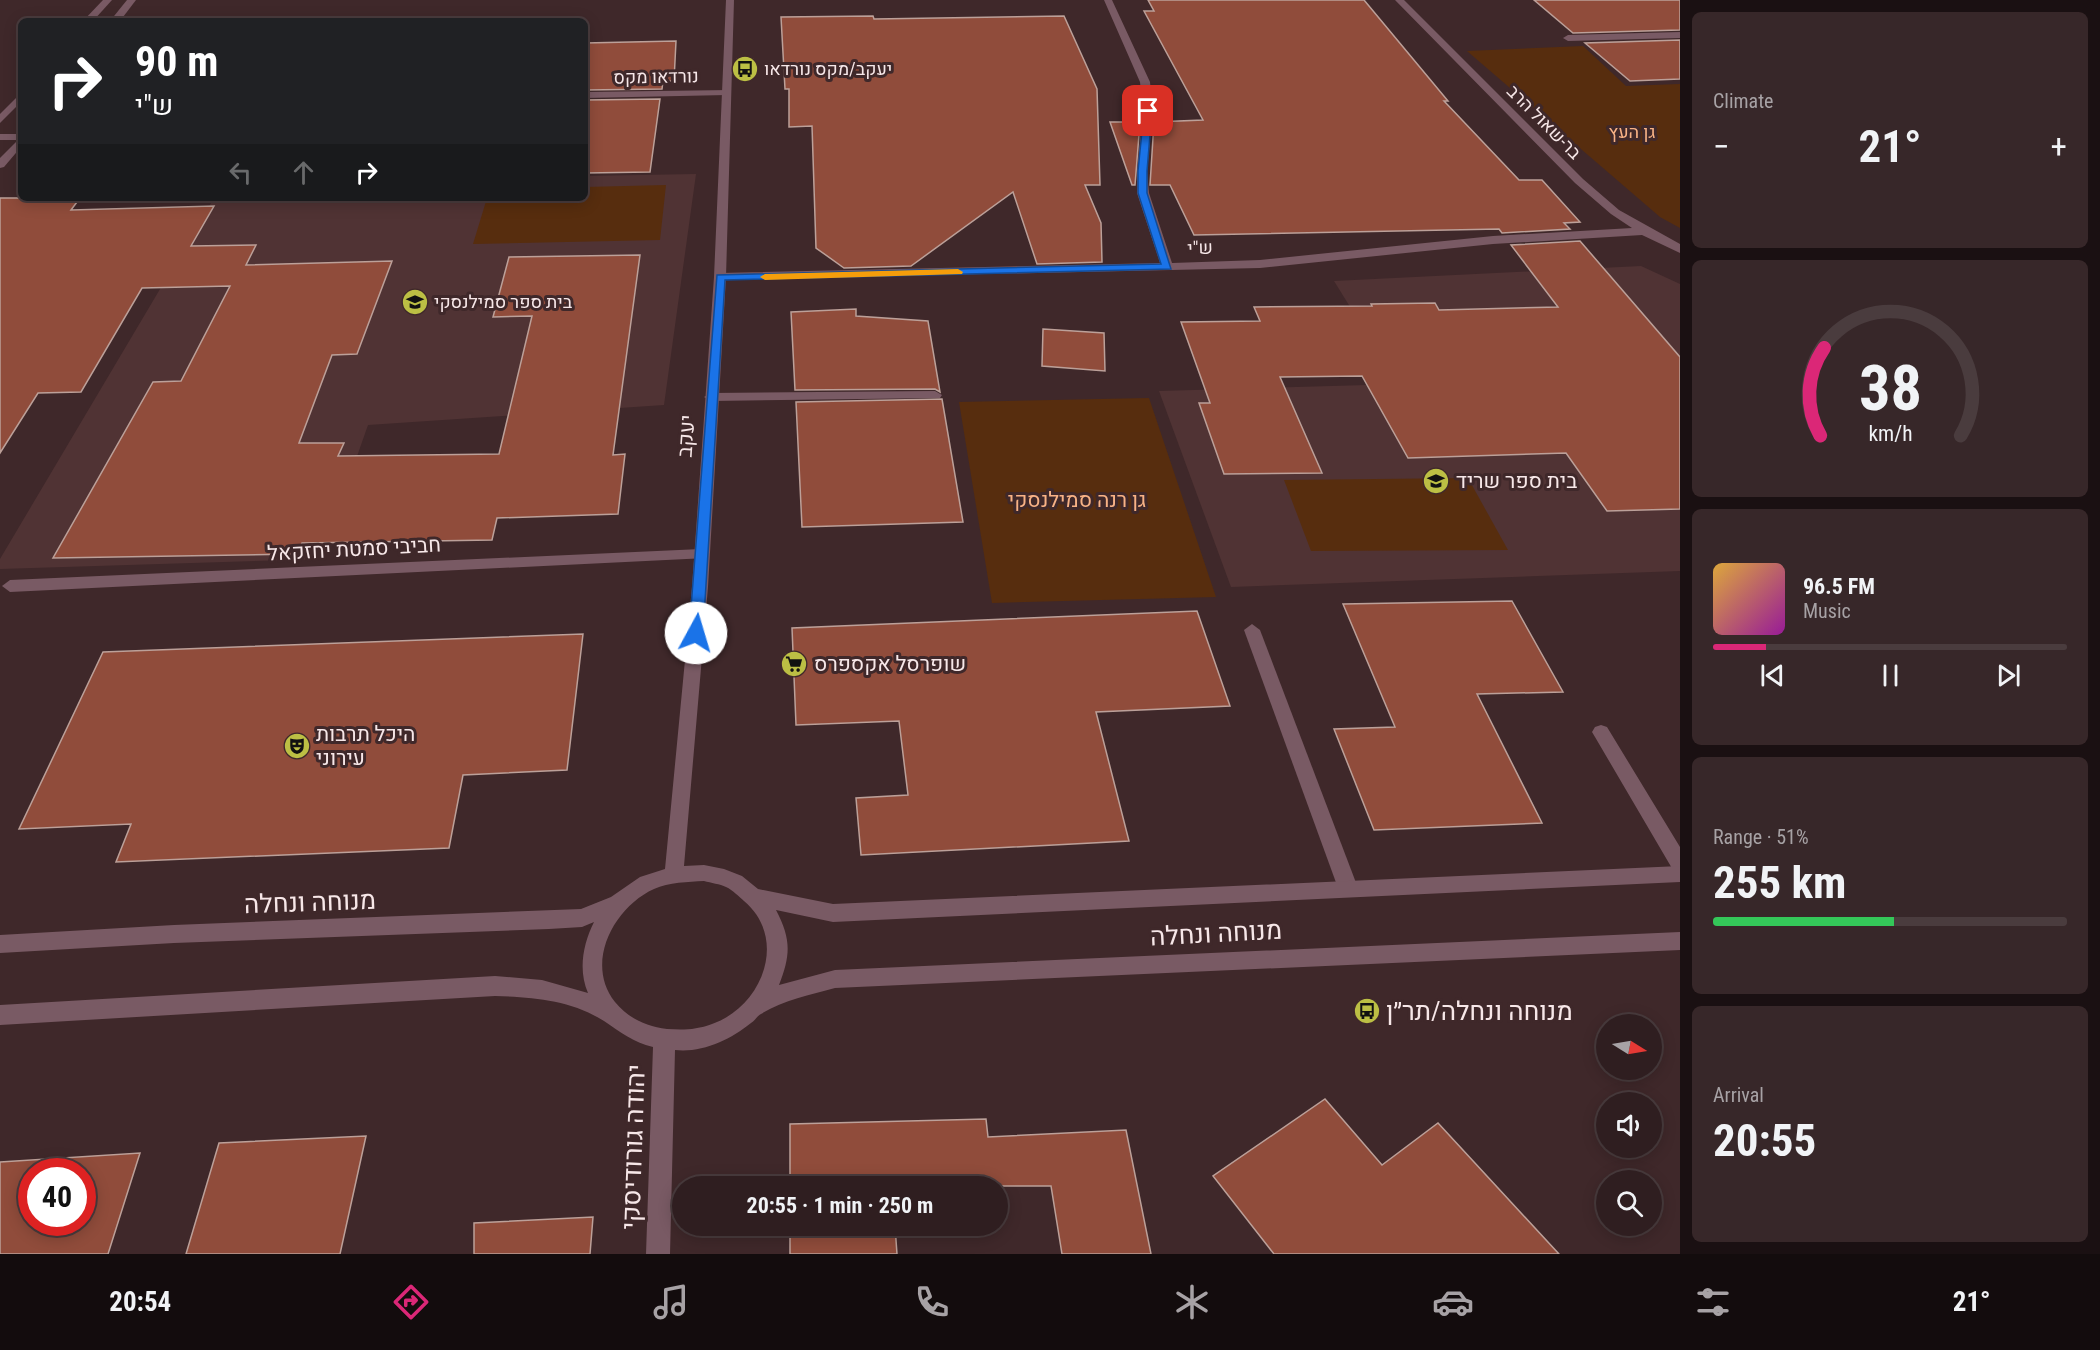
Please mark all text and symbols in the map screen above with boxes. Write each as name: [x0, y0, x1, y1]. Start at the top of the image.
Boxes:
text: 90 m: [135, 37, 218, 86]
icon: right: [36, 42, 114, 120]
bus stop icon: יעקב/מקס נורדאו: [730, 54, 760, 84]
place label: יעקב/מקס נורדאו: [764, 58, 892, 79]
street label: נורדאו מקס: [613, 65, 699, 88]
street label: בר-שאול הרב: [1503, 80, 1586, 163]
pin: [1122, 85, 1173, 136]
text: Climate: [1713, 89, 1773, 113]
text: ש"י: [135, 90, 173, 122]
icon: arrive: [1131, 94, 1164, 127]
text: 21°: [1859, 120, 1922, 173]
park label: גן העץ: [1609, 121, 1655, 142]
text: −: [1713, 127, 1730, 166]
text: +: [2051, 127, 2067, 166]
icon: left: [224, 156, 257, 189]
icon: ahead: [287, 156, 320, 189]
icon: right: [350, 156, 383, 189]
street label: ש"י: [1187, 237, 1213, 258]
school or university icon: בית ספר סמילנסקי: [400, 287, 430, 317]
place label: בית ספר סמילנסקי: [434, 291, 573, 312]
text: 38: [1858, 352, 1922, 425]
street label: יעקב: [673, 414, 699, 458]
text: km/h: [1868, 421, 1912, 446]
school or university icon: בית ספר שריד: [1421, 466, 1451, 496]
place label: בית ספר שריד: [1456, 469, 1577, 493]
park label: גן רנה סמילנסקי: [1008, 488, 1146, 512]
street label: חביבי סמטת יחזקאל: [267, 532, 441, 566]
text: 96.5 FM: [1803, 574, 1875, 599]
text: Music: [1803, 599, 1851, 623]
position arrow: [664, 601, 728, 665]
supermarket icon: שופרסל אקספרס: [779, 649, 809, 679]
place label: שופרסל אקספרס: [814, 652, 966, 676]
icon: previous: [1756, 659, 1789, 692]
icon: pause: [1874, 659, 1907, 692]
icon: next: [1992, 659, 2025, 692]
place label: היכל תרבות עירוני: [316, 722, 415, 770]
theatre icon: היכל תרבות עירוני: [282, 731, 312, 761]
text: Range · 51%: [1713, 825, 1809, 849]
text: 255 km: [1713, 856, 1846, 909]
street label: מנוחה ונחלה: [243, 885, 377, 919]
street label: מנוחה ונחלה: [1149, 915, 1283, 951]
bus stop icon: מנוחה ונחלה/תר״ן: [1352, 996, 1382, 1026]
place label: מנוחה ונחלה/תר״ן: [1386, 996, 1573, 1026]
north arrow: [1596, 1014, 1662, 1080]
map controls: [1596, 1014, 1662, 1236]
street label: יהודה גורודיסקי: [615, 1064, 651, 1230]
text: Arrival: [1713, 1083, 1764, 1107]
button: sound: [1596, 1092, 1662, 1158]
text: 20:55: [1713, 1114, 1816, 1167]
speed limit sign: 40: [18, 1158, 96, 1236]
button: search: [1596, 1170, 1662, 1236]
text: 20:55 · 1 min · 250 m: [747, 1193, 933, 1218]
icon: directions: [390, 1281, 432, 1323]
icon: music: [650, 1281, 692, 1323]
icon: phone: [911, 1281, 953, 1323]
icon: climate: [1171, 1281, 1213, 1323]
icon: car: [1432, 1281, 1474, 1323]
icon: filters: [1692, 1281, 1734, 1323]
text: 20:54: [109, 1286, 171, 1318]
text: 21°: [1953, 1286, 1991, 1318]

